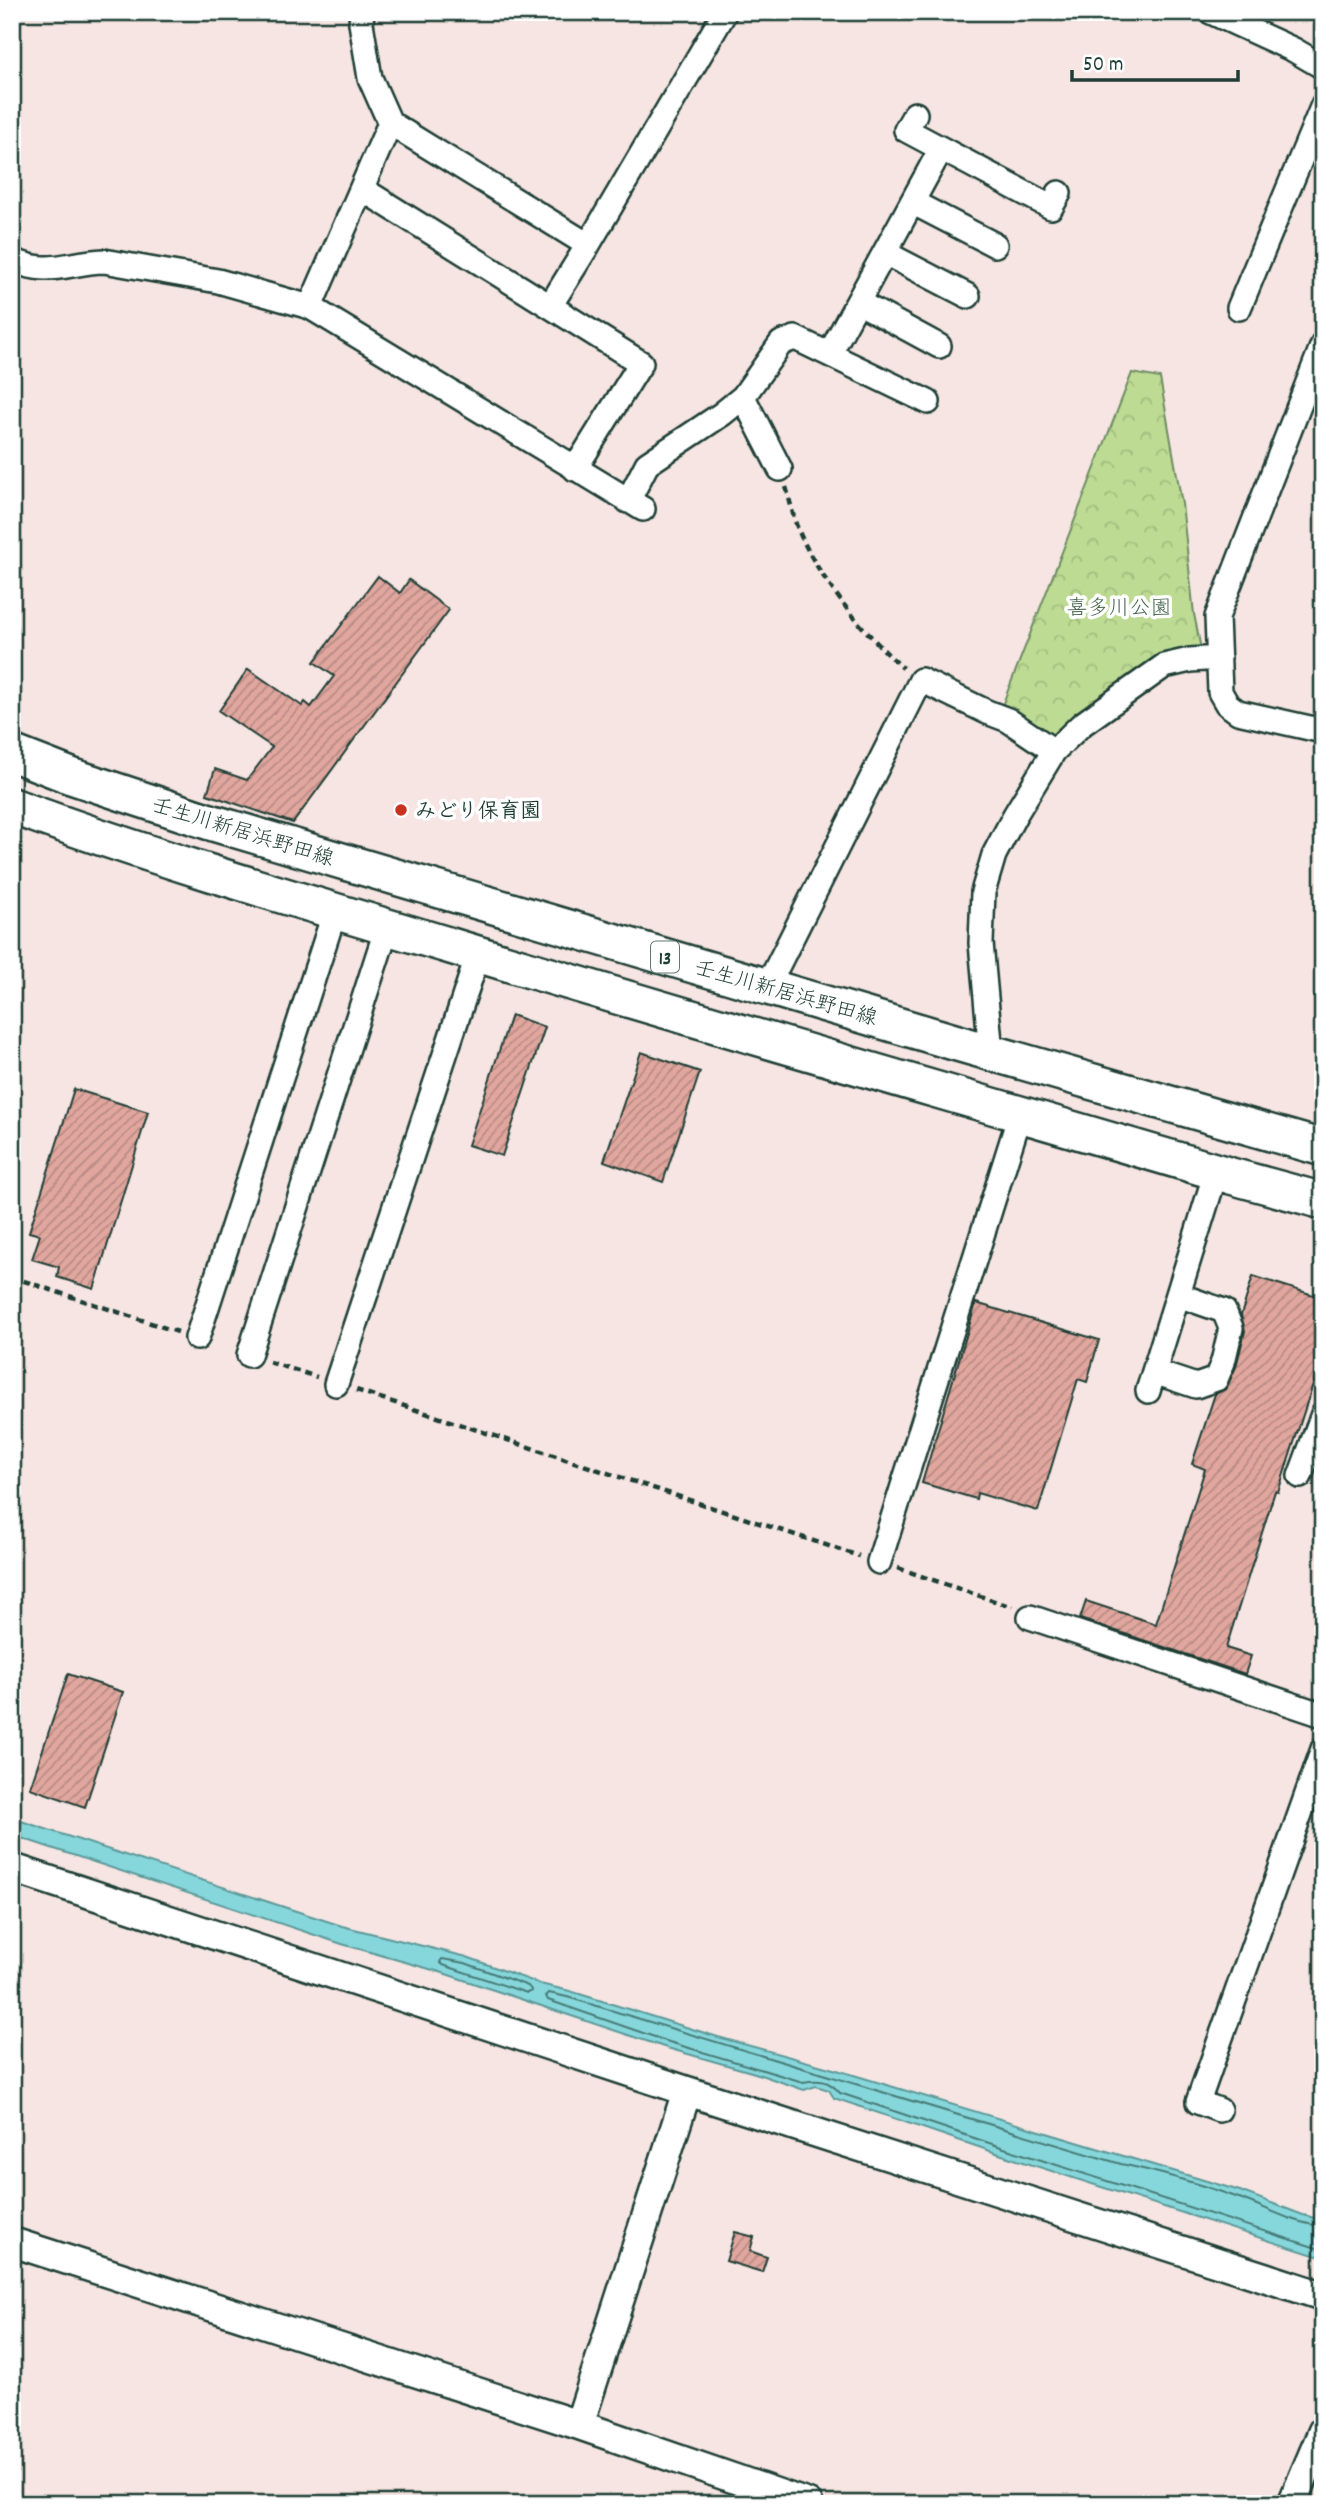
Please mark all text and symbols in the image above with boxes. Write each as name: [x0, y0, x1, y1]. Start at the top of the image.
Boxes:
scale bar: [1072, 38, 1239, 82]
text: 50 m: [1083, 51, 1123, 81]
park label: 喜多川公園: [1067, 595, 1172, 625]
street label: 壬生川新居浜野田線: [147, 792, 337, 876]
place label: みどり保育園: [415, 798, 541, 828]
marker: みどり保育園: [393, 802, 409, 818]
road number: 13: [651, 942, 679, 973]
street label: 壬生川新居浜野田線: [690, 954, 880, 1035]

